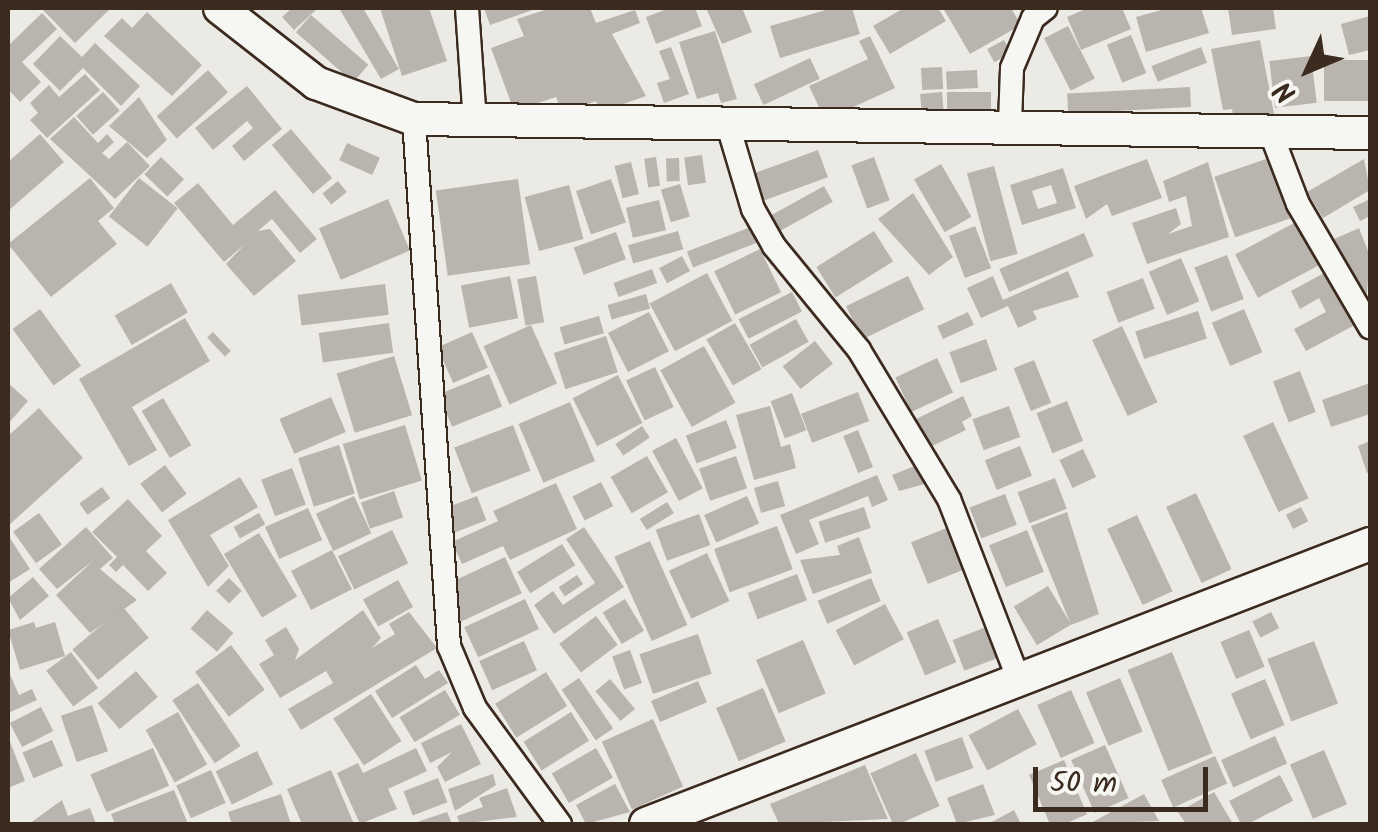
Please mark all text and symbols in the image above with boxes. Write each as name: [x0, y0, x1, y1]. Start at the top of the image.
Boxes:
north arrow: [1258, 20, 1358, 120]
text: N: [1264, 69, 1308, 113]
scale bar: [1038, 747, 1213, 809]
text: 50 m: [1050, 760, 1117, 808]

